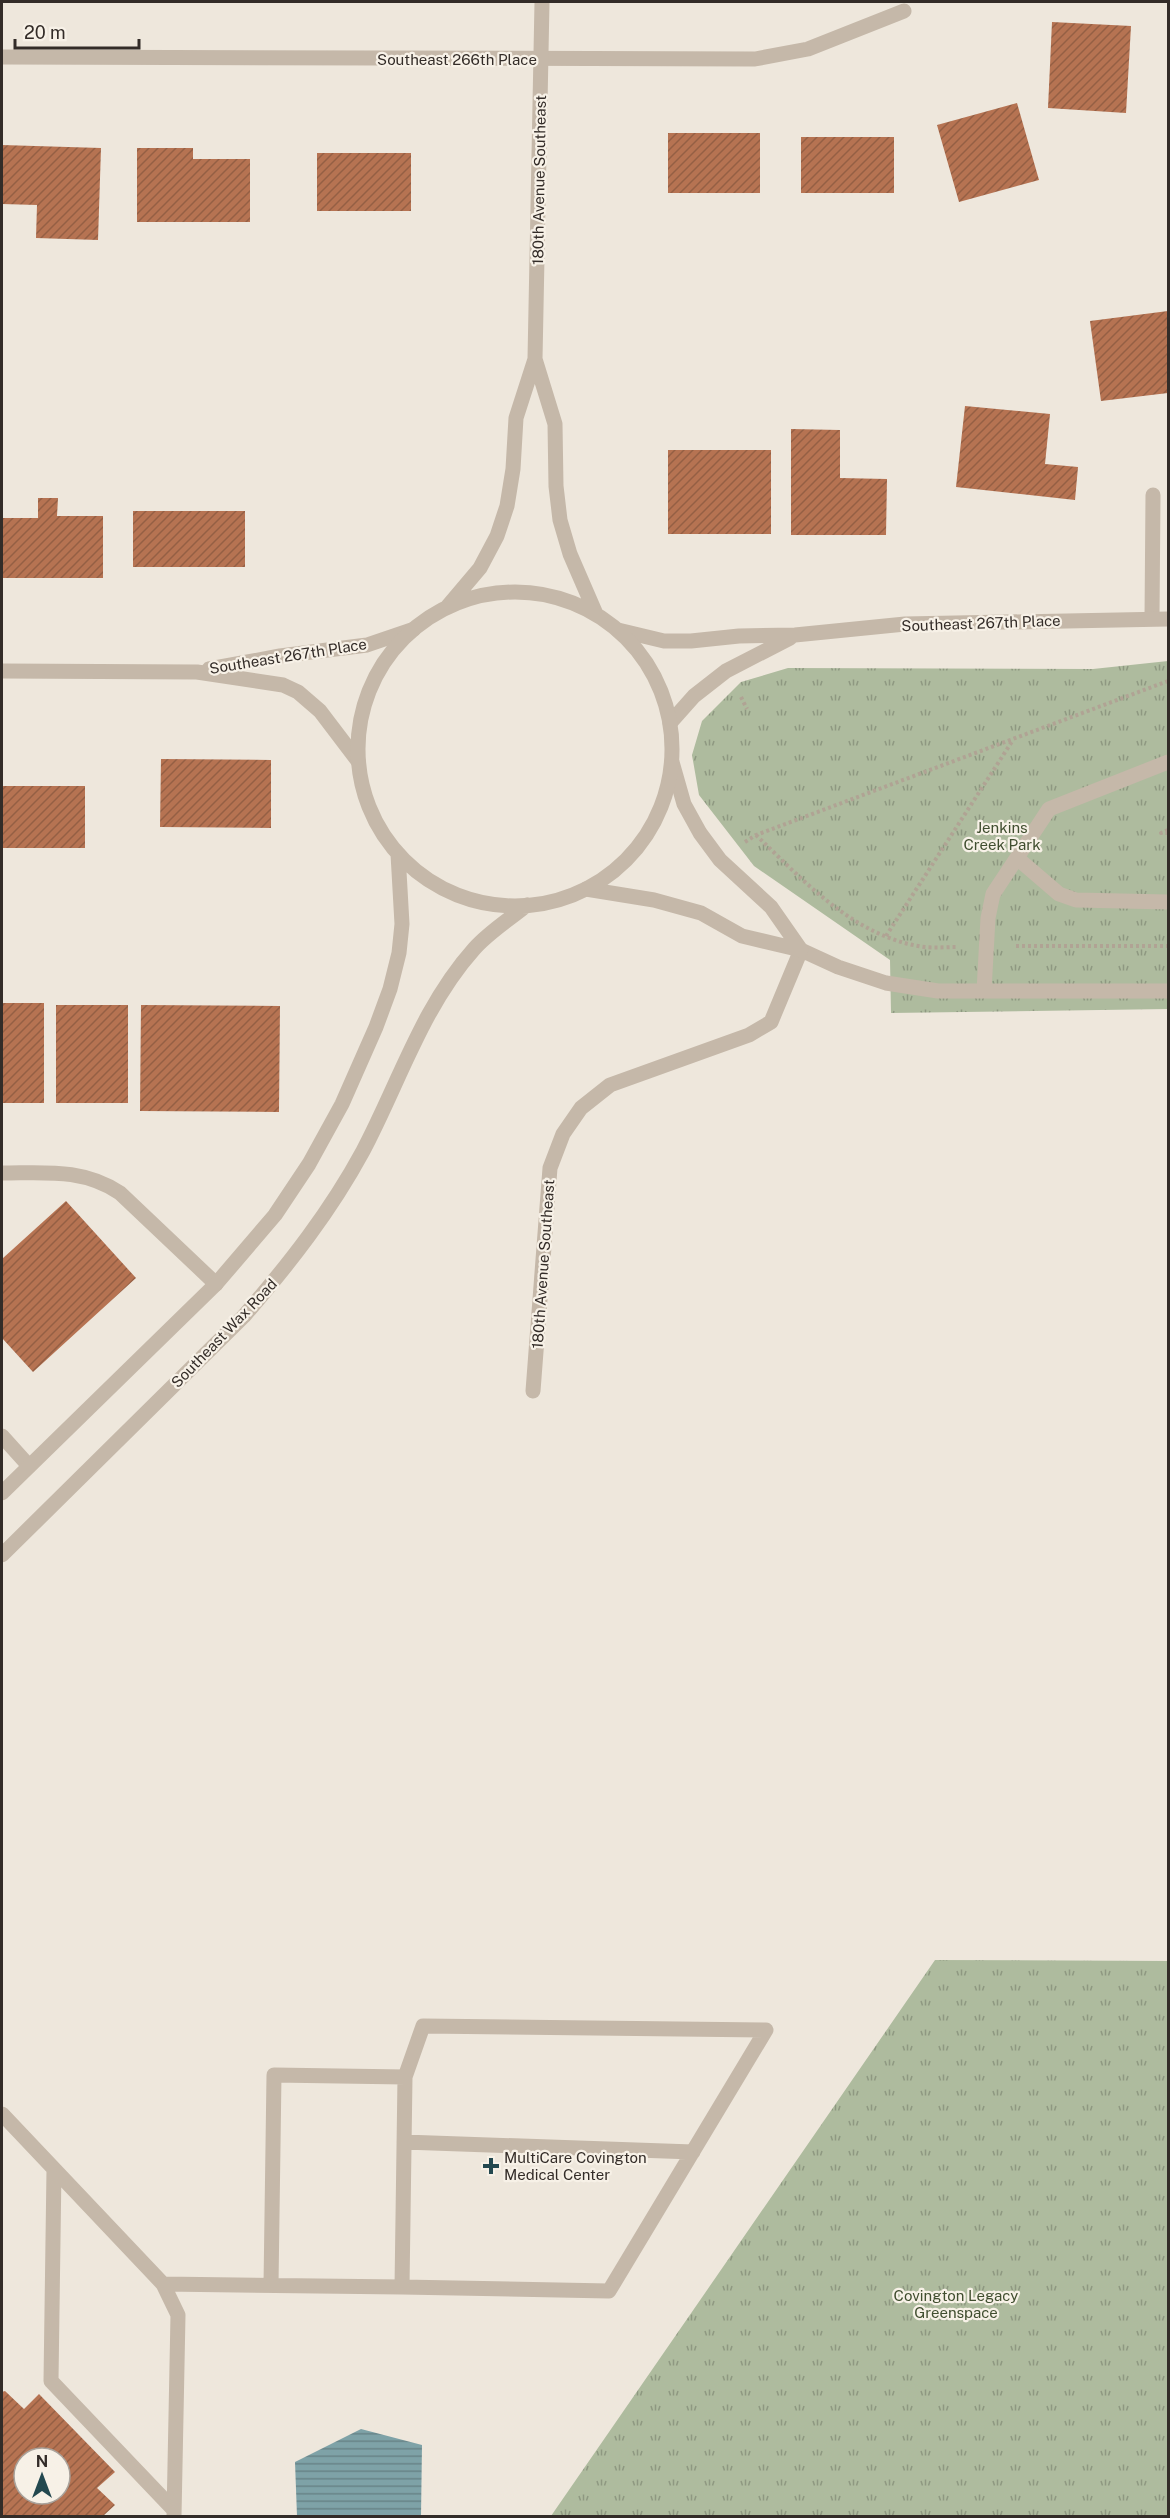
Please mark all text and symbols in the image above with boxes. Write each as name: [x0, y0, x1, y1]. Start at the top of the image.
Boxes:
scale bar: [15, 12, 140, 50]
text: 20 m: [24, 22, 66, 43]
street label: Southeast 266th Place: [377, 51, 537, 68]
street label: 180th Avenue Southeast: [529, 95, 549, 265]
street label: Southeast 267th Place: [901, 612, 1061, 634]
street label: Southeast 267th Place: [208, 635, 368, 677]
park label: Jenkins Creek Park: [963, 819, 1041, 853]
street label: 180th Avenue Southeast: [529, 1179, 557, 1349]
street label: Southeast Wax Road: [168, 1275, 280, 1391]
place label: MultiCare Covington Medical Center: [504, 2149, 647, 2183]
marker: MultiCare Covington Medical Center: [482, 2157, 500, 2175]
park label: Covington Legacy Greenspace: [894, 2287, 1018, 2321]
north arrow: [12, 2446, 72, 2506]
text: N: [36, 2452, 48, 2471]

